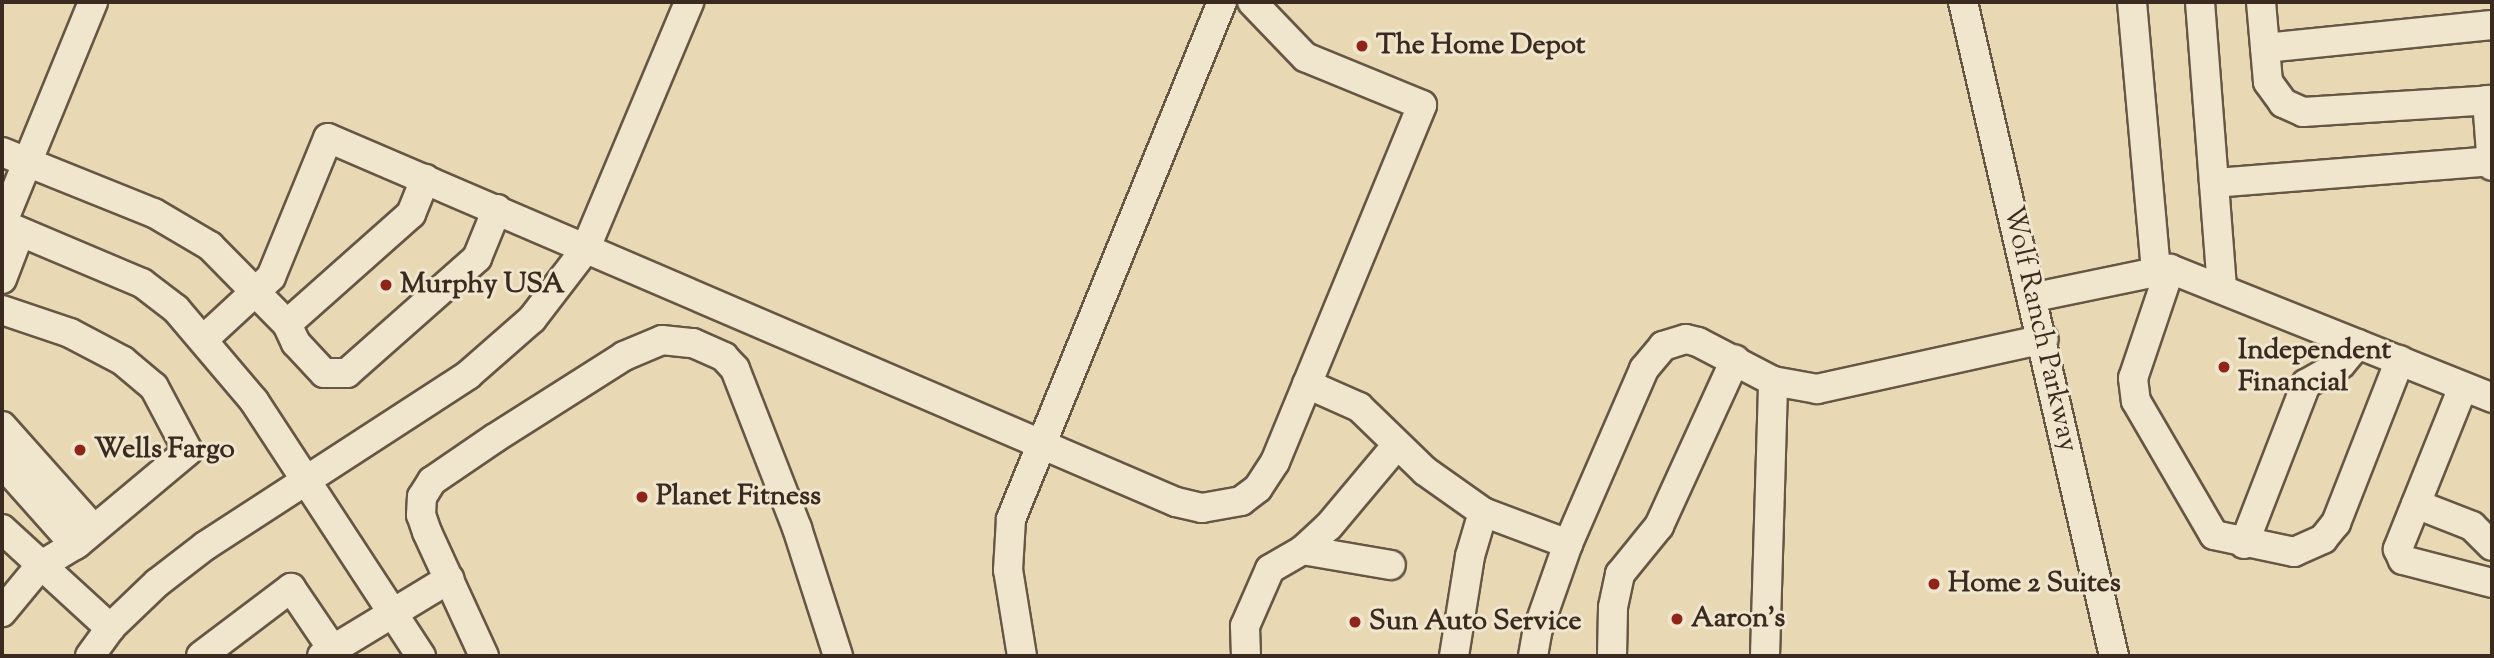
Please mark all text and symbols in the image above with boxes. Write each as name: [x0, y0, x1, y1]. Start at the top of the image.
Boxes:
place label: The Home Depot: [1376, 29, 1585, 63]
marker: The Home Depot: [1354, 38, 1370, 54]
street label: Wolf Ranch Parkway: [1995, 203, 2085, 455]
place label: Murphy USA: [400, 268, 565, 302]
marker: Murphy USA: [378, 277, 394, 293]
place label: Independent Financial: [2238, 334, 2391, 400]
marker: Independent Financial: [2216, 359, 2232, 375]
place label: Wells Fargo: [94, 433, 235, 467]
marker: Wells Fargo: [72, 442, 88, 458]
place label: Planet Fitness: [656, 480, 821, 514]
marker: Planet Fitness: [634, 489, 650, 505]
place label: Home 2 Suites: [1948, 567, 2121, 601]
marker: Home 2 Suites: [1926, 576, 1942, 592]
place label: Aaron's: [1691, 602, 1785, 636]
place label: Sun Auto Service: [1369, 605, 1581, 639]
marker: Aaron's: [1669, 611, 1685, 627]
marker: Sun Auto Service: [1347, 614, 1363, 630]

